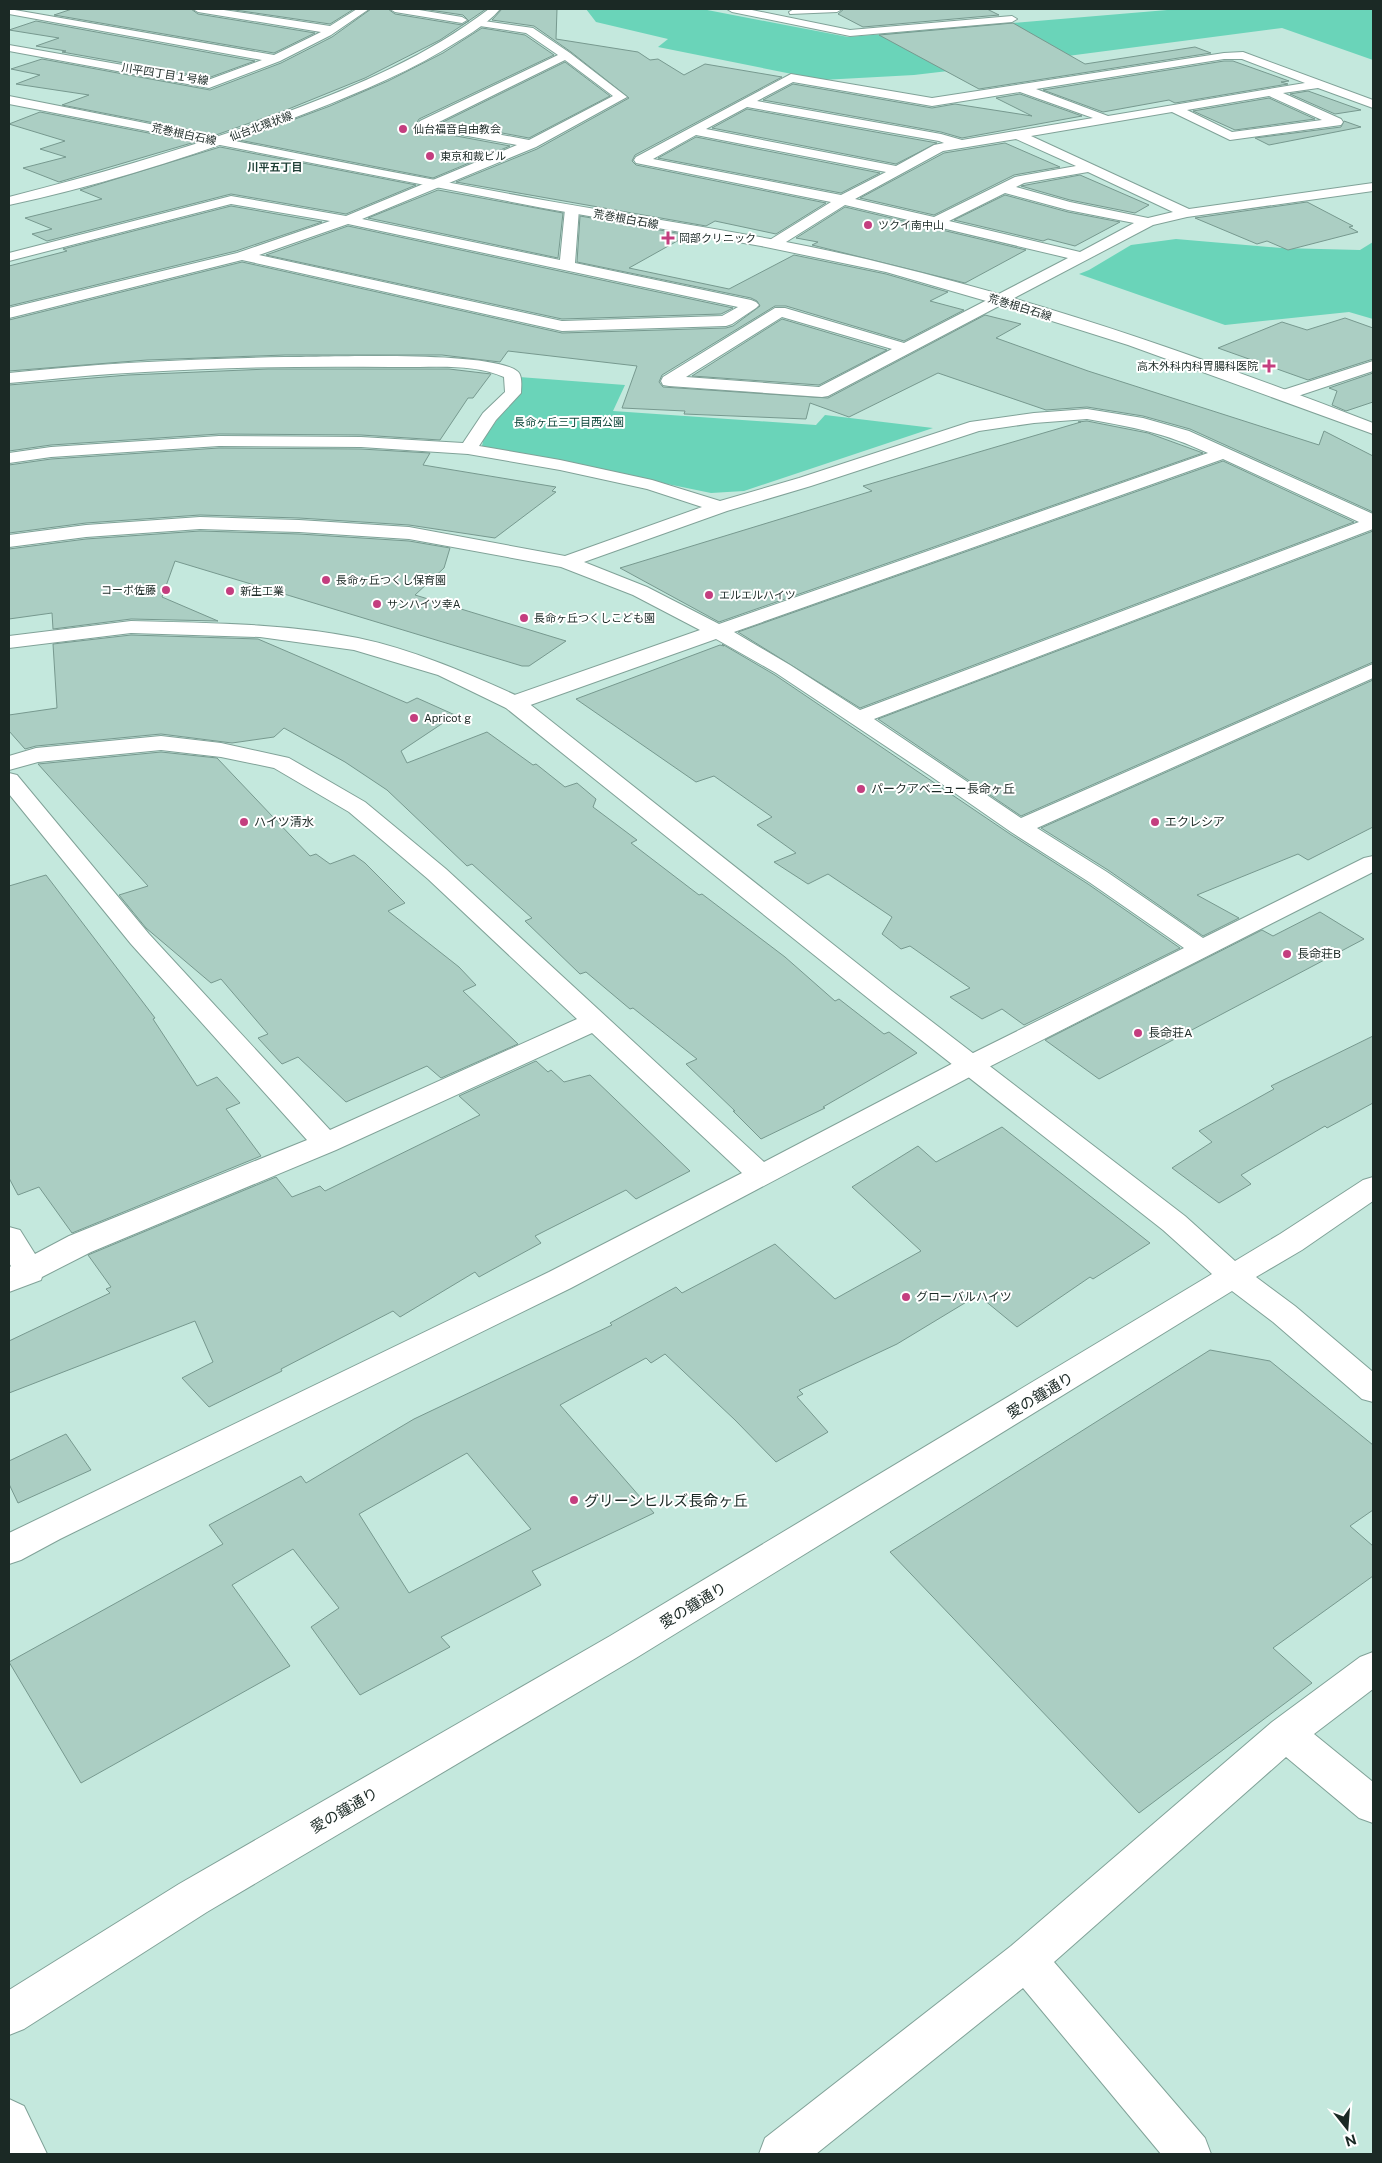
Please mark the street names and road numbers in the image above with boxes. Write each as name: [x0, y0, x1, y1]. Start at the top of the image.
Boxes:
street label: 川平四丁目１号線: [121, 61, 209, 87]
street label: 仙台北環状線: [228, 109, 294, 143]
street label: 荒巻根白石線: [150, 121, 218, 147]
street label: 荒巻根白石線: [592, 207, 660, 231]
street label: 荒巻根白石線: [987, 292, 1053, 322]
street label: 愛の鐘通り: [1003, 1368, 1077, 1422]
street label: 愛の鐘通り: [656, 1578, 730, 1632]
street label: 愛の鐘通り: [307, 1784, 381, 1836]

